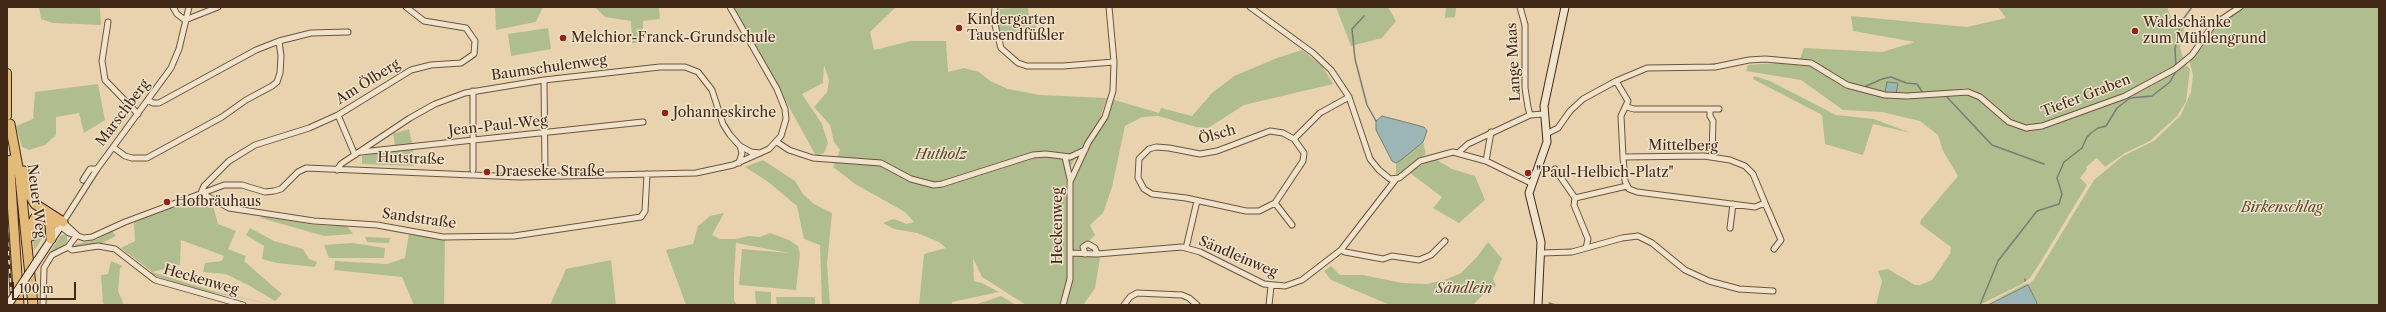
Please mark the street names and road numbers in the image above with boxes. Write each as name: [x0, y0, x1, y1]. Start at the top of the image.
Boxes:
street label: Lange Maas: [1504, 22, 1524, 102]
street label: Baumschulenweg: [490, 52, 608, 84]
street label: Am Ölberg: [333, 56, 403, 108]
street label: Tiefer Graben: [2039, 71, 2133, 121]
street label: Marschberg: [93, 76, 153, 150]
street label: Jean-Paul-Weg: [448, 112, 548, 140]
street label: Ölsch: [1196, 122, 1238, 148]
street label: Mittelberg: [1648, 137, 1718, 155]
street label: Hutstraße: [377, 149, 445, 169]
street label: Neuer Weg: [23, 163, 49, 239]
street label: Heckenweg: [1050, 187, 1066, 265]
street label: Sandstraße: [381, 205, 457, 233]
street label: Sändleinweg: [1196, 233, 1280, 281]
street label: Heckenweg: [162, 261, 240, 299]

